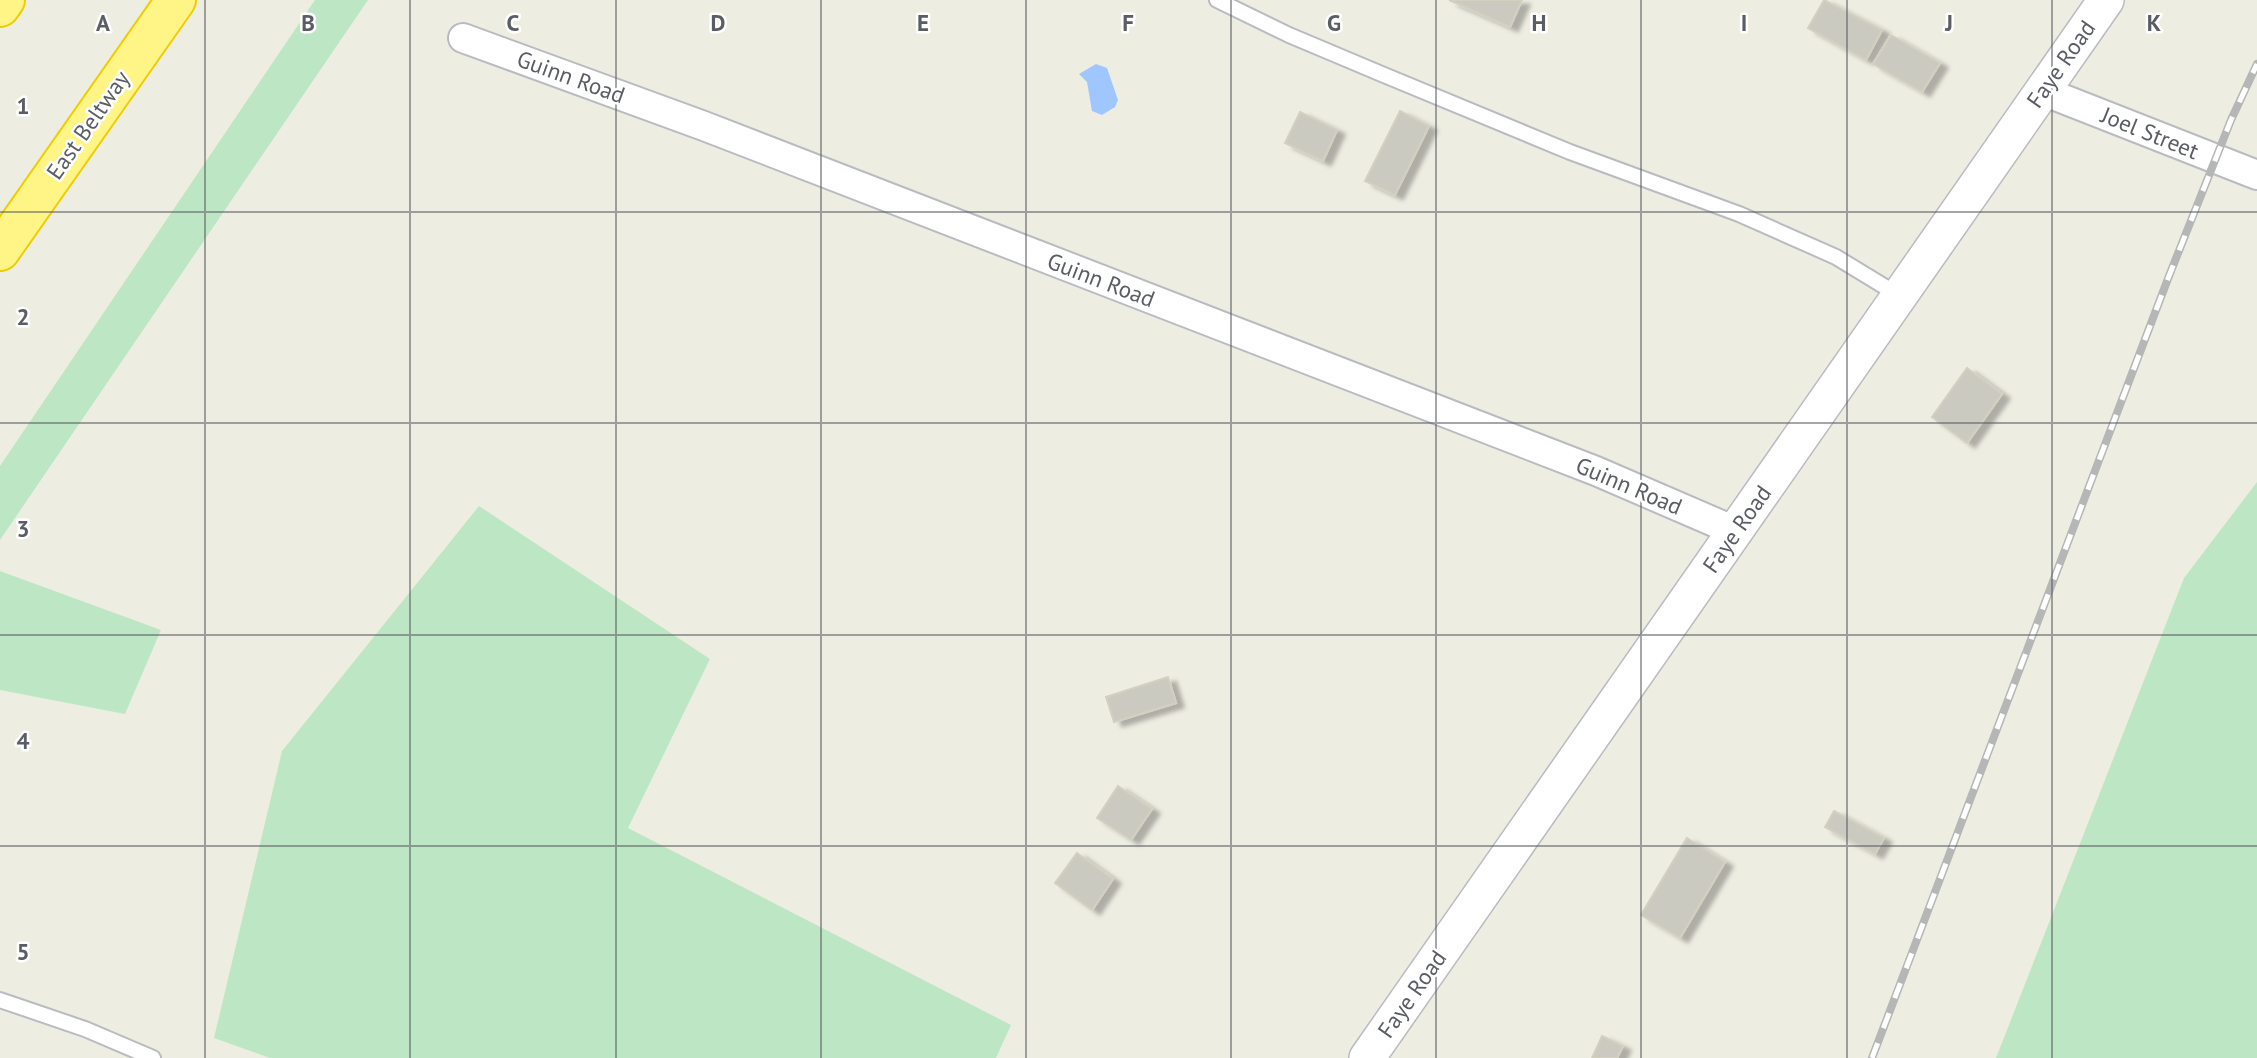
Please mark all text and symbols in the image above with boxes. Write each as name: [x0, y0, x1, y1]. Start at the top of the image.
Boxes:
text: A: [96, 8, 110, 37]
text: B: [301, 8, 315, 37]
text: C: [507, 8, 520, 37]
text: D: [711, 8, 725, 37]
text: E: [917, 8, 929, 37]
text: F: [1122, 8, 1134, 37]
text: G: [1327, 8, 1341, 37]
text: H: [1532, 8, 1546, 37]
text: I: [1741, 8, 1747, 37]
text: J: [1944, 8, 1953, 37]
text: K: [2147, 8, 2161, 37]
street label: Faye Road: [2020, 14, 2101, 113]
street label: Guinn Road: [513, 44, 629, 109]
street label: East Beltway: [40, 65, 136, 185]
text: 1: [16, 91, 30, 120]
street label: Joel Street: [2096, 100, 2203, 165]
street label: Guinn Road: [1043, 246, 1159, 313]
text: 2: [16, 302, 30, 331]
street label: Guinn Road: [1572, 450, 1687, 521]
street label: Faye Road: [1696, 479, 1777, 578]
text: 3: [16, 514, 30, 543]
text: 4: [16, 726, 30, 755]
text: 5: [16, 937, 30, 966]
street label: Faye Road: [1371, 944, 1452, 1043]

